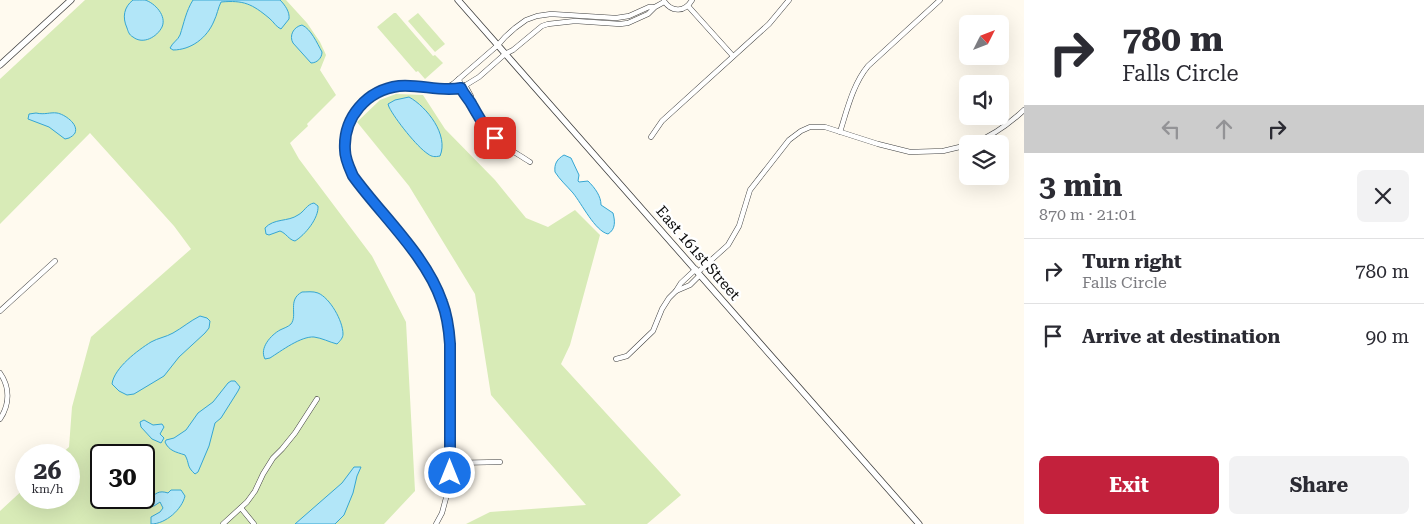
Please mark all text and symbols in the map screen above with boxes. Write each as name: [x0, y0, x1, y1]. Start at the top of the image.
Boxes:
north arrow: [959, 15, 1009, 65]
map controls: [959, 15, 1009, 185]
text: 780 m: [1122, 19, 1223, 60]
icon: right: [1039, 20, 1104, 85]
text: Falls Circle: [1122, 61, 1239, 86]
button: sound: [959, 75, 1009, 125]
icon: left: [1157, 115, 1185, 143]
icon: ahead: [1210, 115, 1238, 143]
icon: right: [1263, 115, 1291, 143]
pin: [474, 117, 516, 159]
icon: arrive: [481, 124, 509, 152]
button: layers: [959, 135, 1009, 185]
text: 3 min: [1039, 168, 1122, 203]
button: close: [1357, 170, 1409, 222]
street label: East 161st Street: [652, 202, 744, 304]
text: 870 m · 21:01: [1039, 205, 1137, 224]
text: Turn right: [1082, 250, 1182, 273]
icon: right: [1039, 257, 1067, 285]
text: 780 m: [1355, 260, 1409, 283]
text: Falls Circle: [1082, 273, 1167, 292]
icon: arrive: [1039, 322, 1067, 350]
text: Arrive at destination: [1082, 325, 1280, 348]
text: 90 m: [1366, 325, 1409, 348]
speed limit sign: 30: [90, 444, 155, 509]
position arrow: [423, 446, 475, 498]
text: 26: [33, 456, 62, 485]
button: Exit: [1039, 456, 1219, 514]
button: Share: [1229, 456, 1409, 514]
text: km/h: [31, 482, 64, 496]

